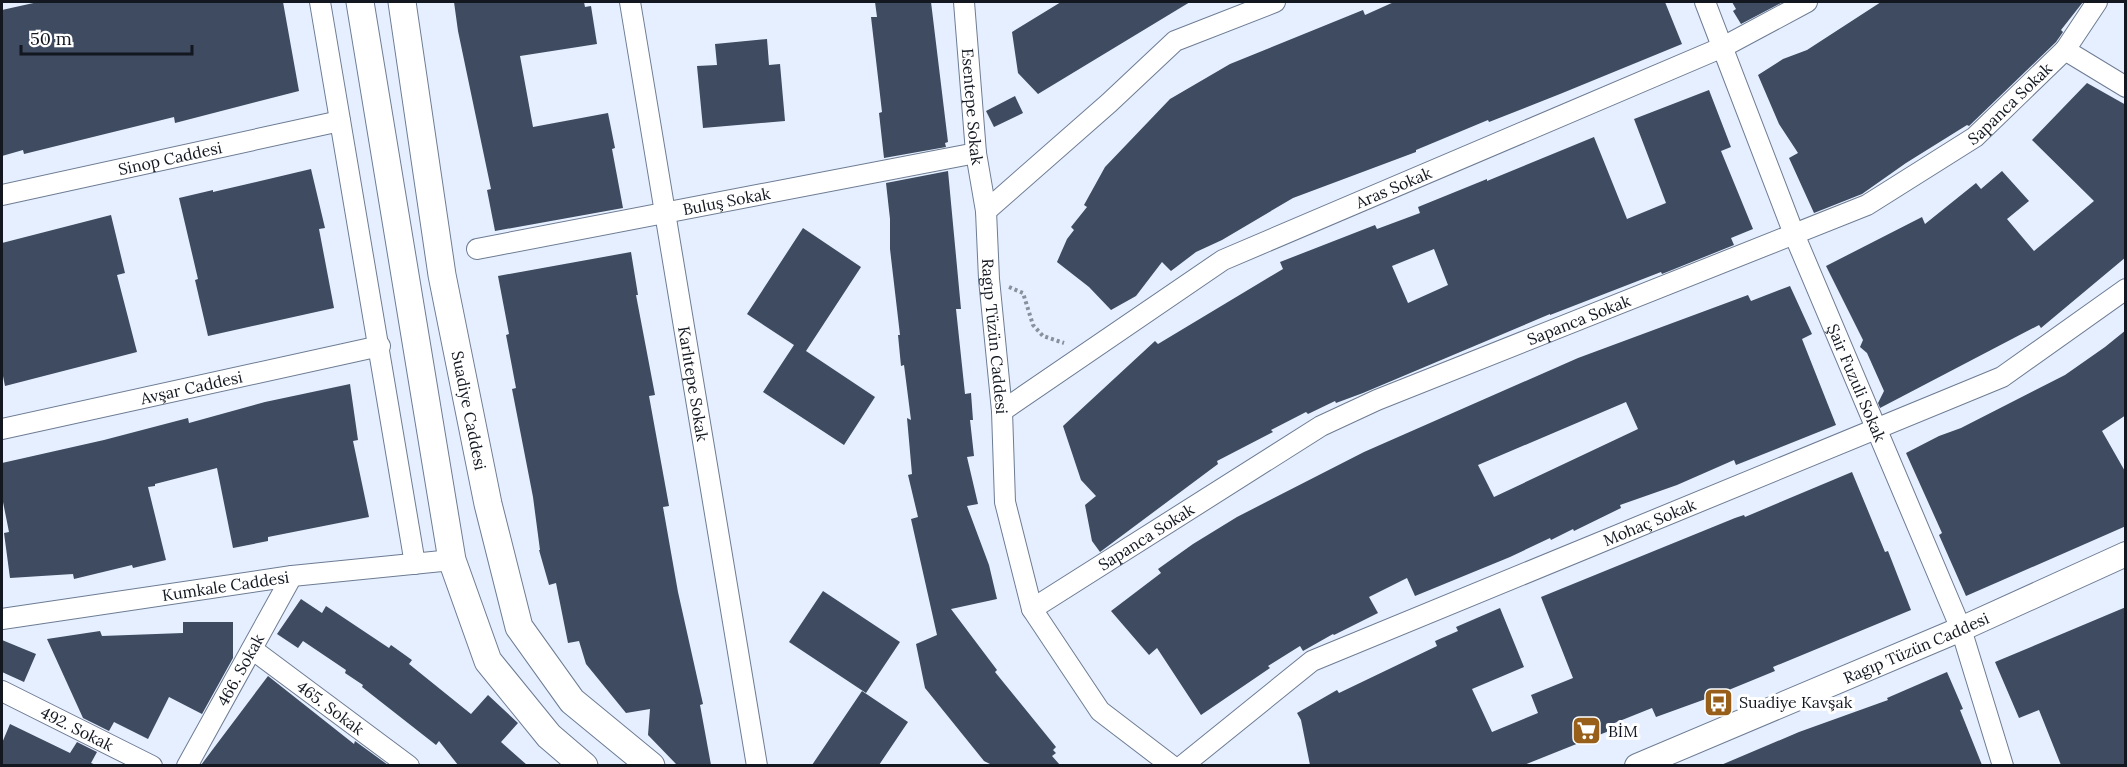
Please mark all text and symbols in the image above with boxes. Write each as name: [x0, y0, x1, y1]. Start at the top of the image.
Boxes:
scale bar: [21, 18, 192, 56]
text: 50 m: [30, 27, 72, 50]
street label: Esentepe Sokak: [958, 48, 988, 167]
street label: Sapanca Sokak: [1964, 58, 2056, 149]
street label: Sinop Caddesi: [116, 137, 224, 179]
street label: Aras Sokak: [1352, 162, 1435, 213]
street label: Buluş Sokak: [681, 183, 772, 219]
street label: Ragıp Tüzün Caddesi: [978, 258, 1012, 414]
street label: Sapanca Sokak: [1524, 290, 1634, 349]
street label: Şair Fuzuli Sokak: [1823, 321, 1891, 445]
street label: Karlıtepe Sokak: [674, 325, 713, 443]
street label: Suadiye Caddesi: [447, 349, 491, 472]
street label: Avşar Caddesi: [138, 366, 244, 409]
street label: Mohaç Sokak: [1600, 494, 1699, 550]
street label: Sapanca Sokak: [1094, 499, 1198, 575]
street label: Kumkale Caddesi: [161, 567, 290, 605]
street label: Ragıp Tüzün Caddesi: [1840, 608, 1992, 688]
street label: 466. Sokak: [212, 630, 268, 709]
street label: 465. Sokak: [293, 676, 368, 739]
bus stop icon: Suadiye Kavşak: [1702, 686, 1734, 718]
place label: Suadiye Kavşak: [1739, 692, 1853, 712]
street label: 492. Sokak: [38, 702, 117, 755]
supermarket icon: BİM: [1571, 715, 1603, 747]
place label: BİM: [1608, 721, 1638, 741]

